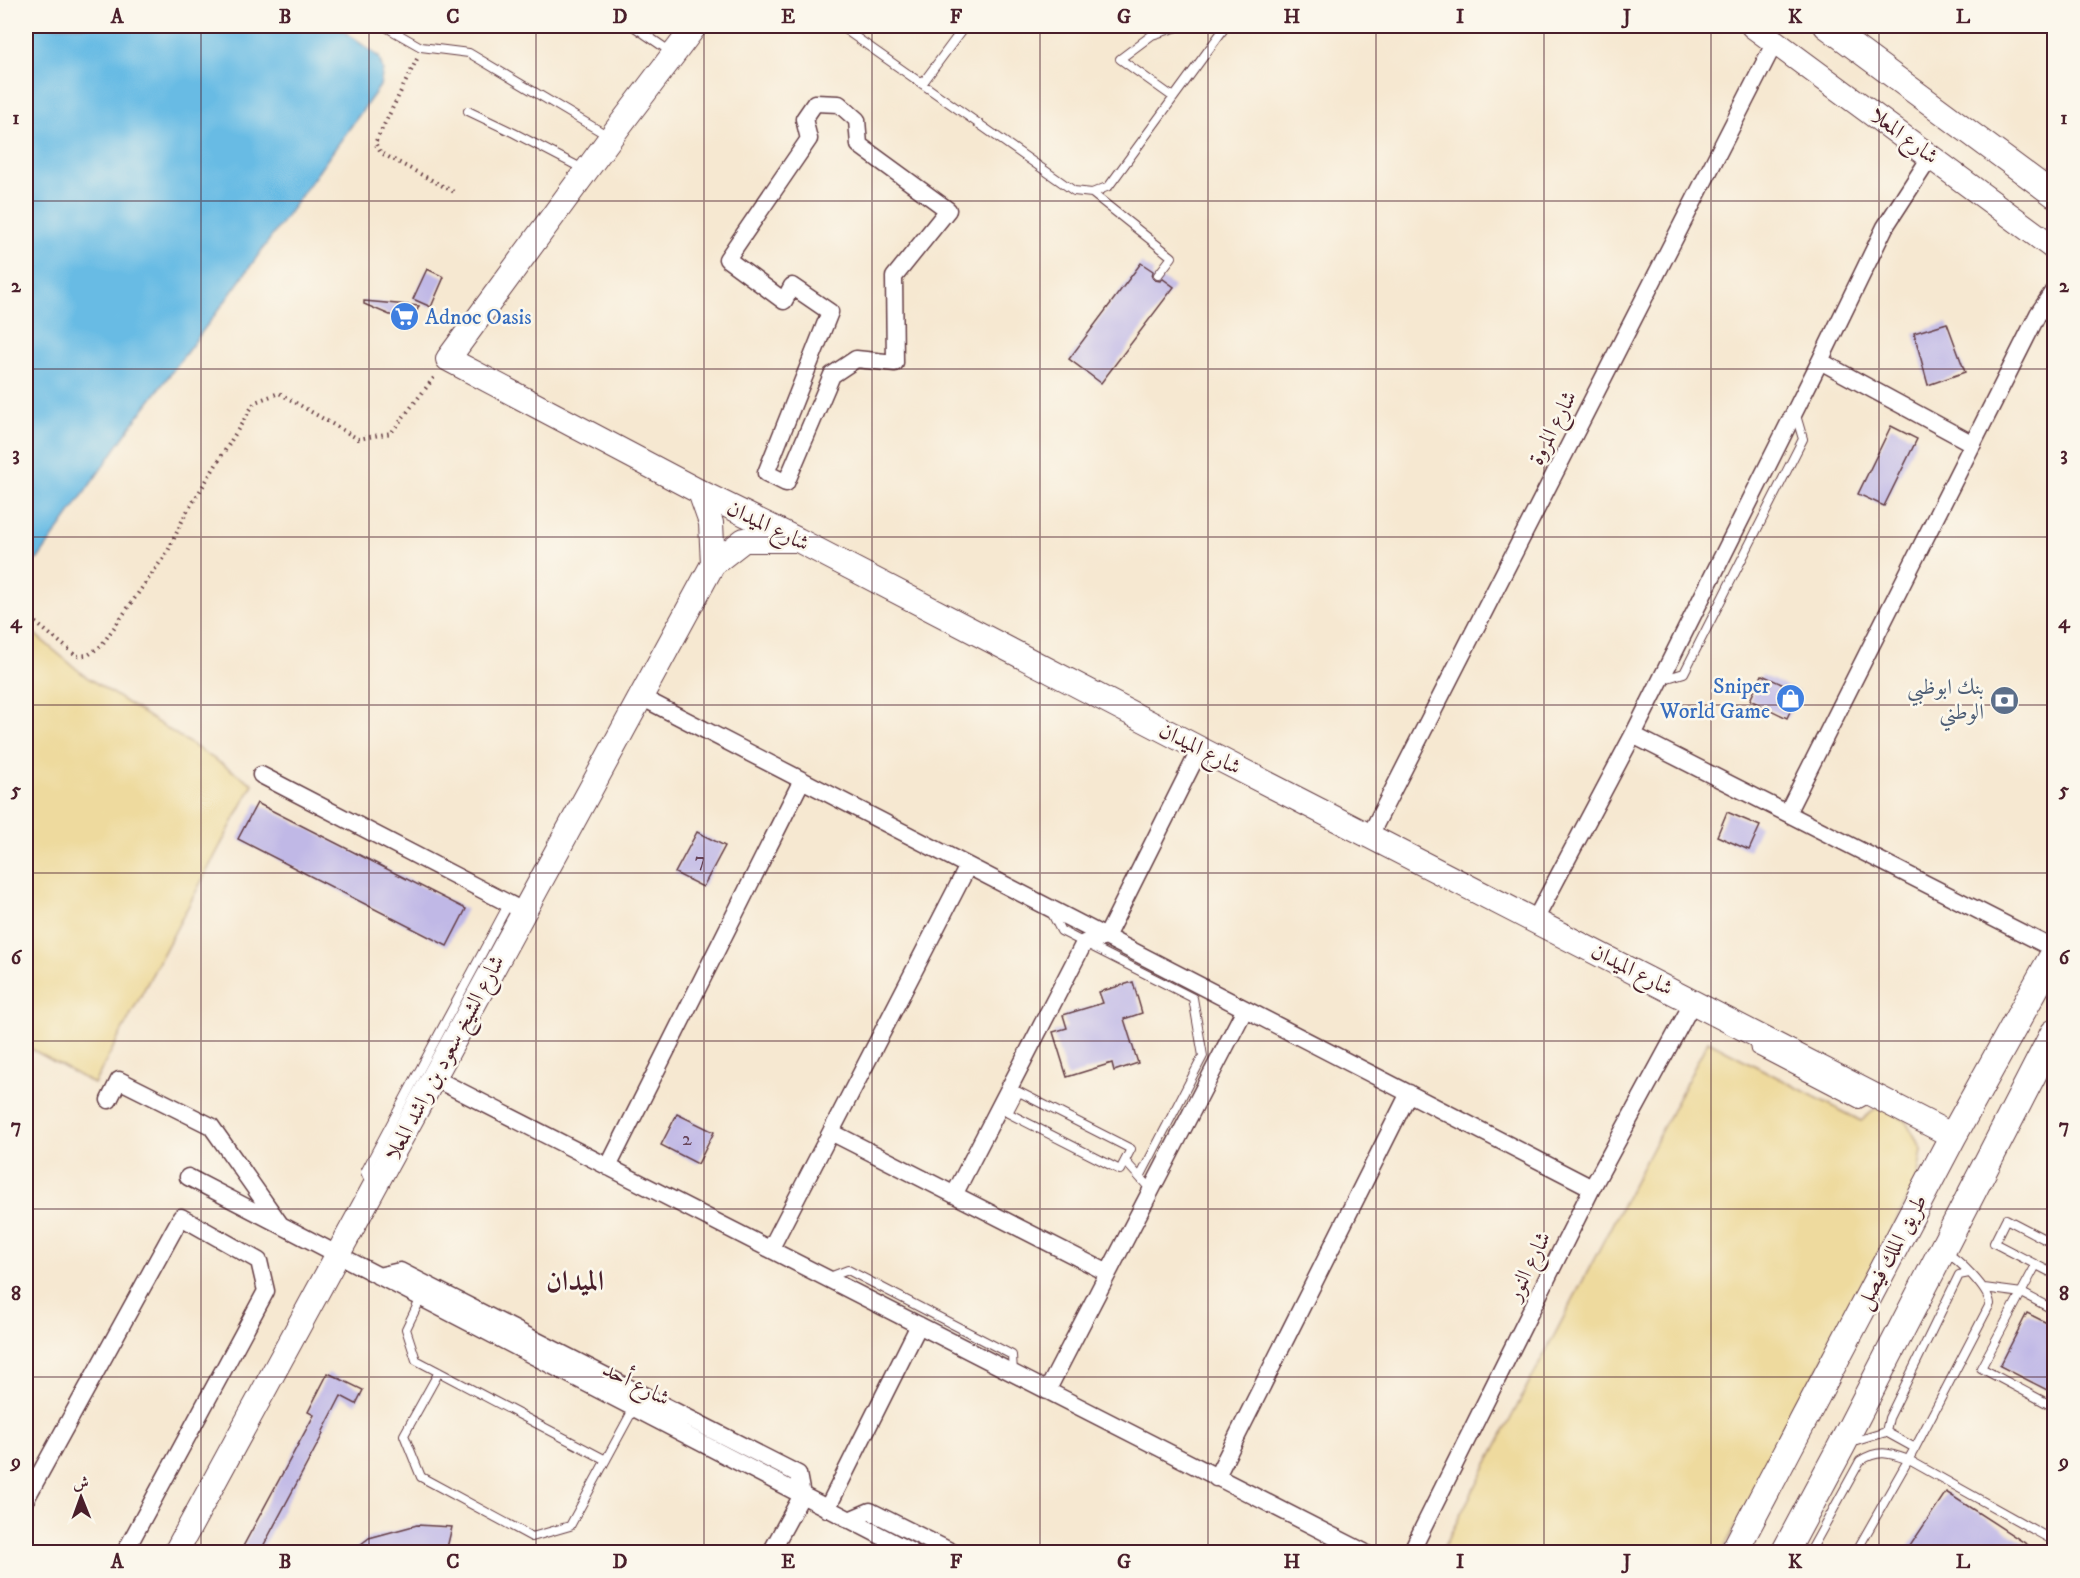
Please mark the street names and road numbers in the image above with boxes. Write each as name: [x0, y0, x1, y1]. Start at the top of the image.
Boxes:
street label: شارع المعلا: [1862, 102, 1944, 174]
street label: شارع المروة: [1523, 386, 1587, 472]
street label: شارع الميدان: [721, 494, 814, 561]
street label: شارع الميدان: [1153, 717, 1246, 785]
street label: شارع الميدان: [1585, 938, 1678, 1006]
street label: شارع الشيخ سعود بن راشد المعلا: [379, 951, 515, 1168]
street label: طريق الملك فيصل: [1850, 1190, 1934, 1315]
street label: شارع النور: [1500, 1227, 1561, 1308]
street label: شارع أحد: [596, 1353, 675, 1416]

